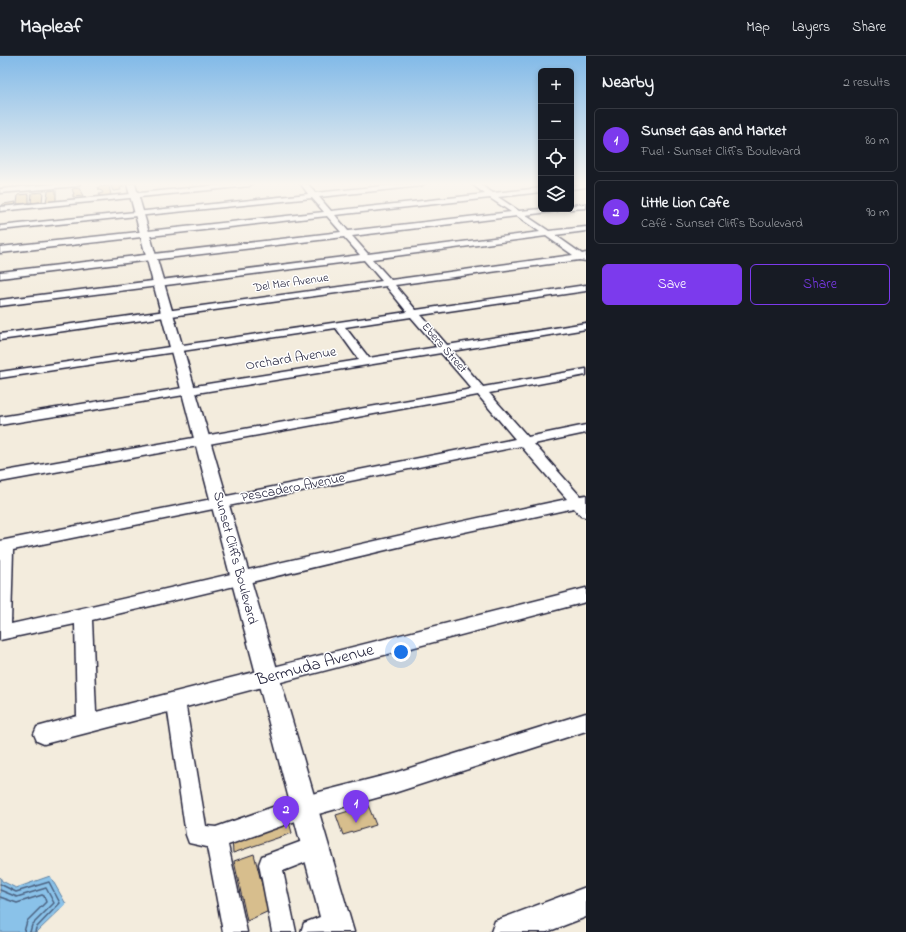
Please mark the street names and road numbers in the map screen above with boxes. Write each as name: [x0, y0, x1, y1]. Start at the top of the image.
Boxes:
street label: Del Mar Avenue: [251, 269, 330, 297]
street label: Ebers Street: [417, 319, 471, 377]
street label: Orchard Avenue: [244, 341, 339, 377]
street label: Pescadero Avenue: [239, 467, 348, 508]
street label: Sunset Cliffs Boulevard: [207, 489, 263, 627]
street label: Bermuda Avenue: [252, 637, 377, 693]

